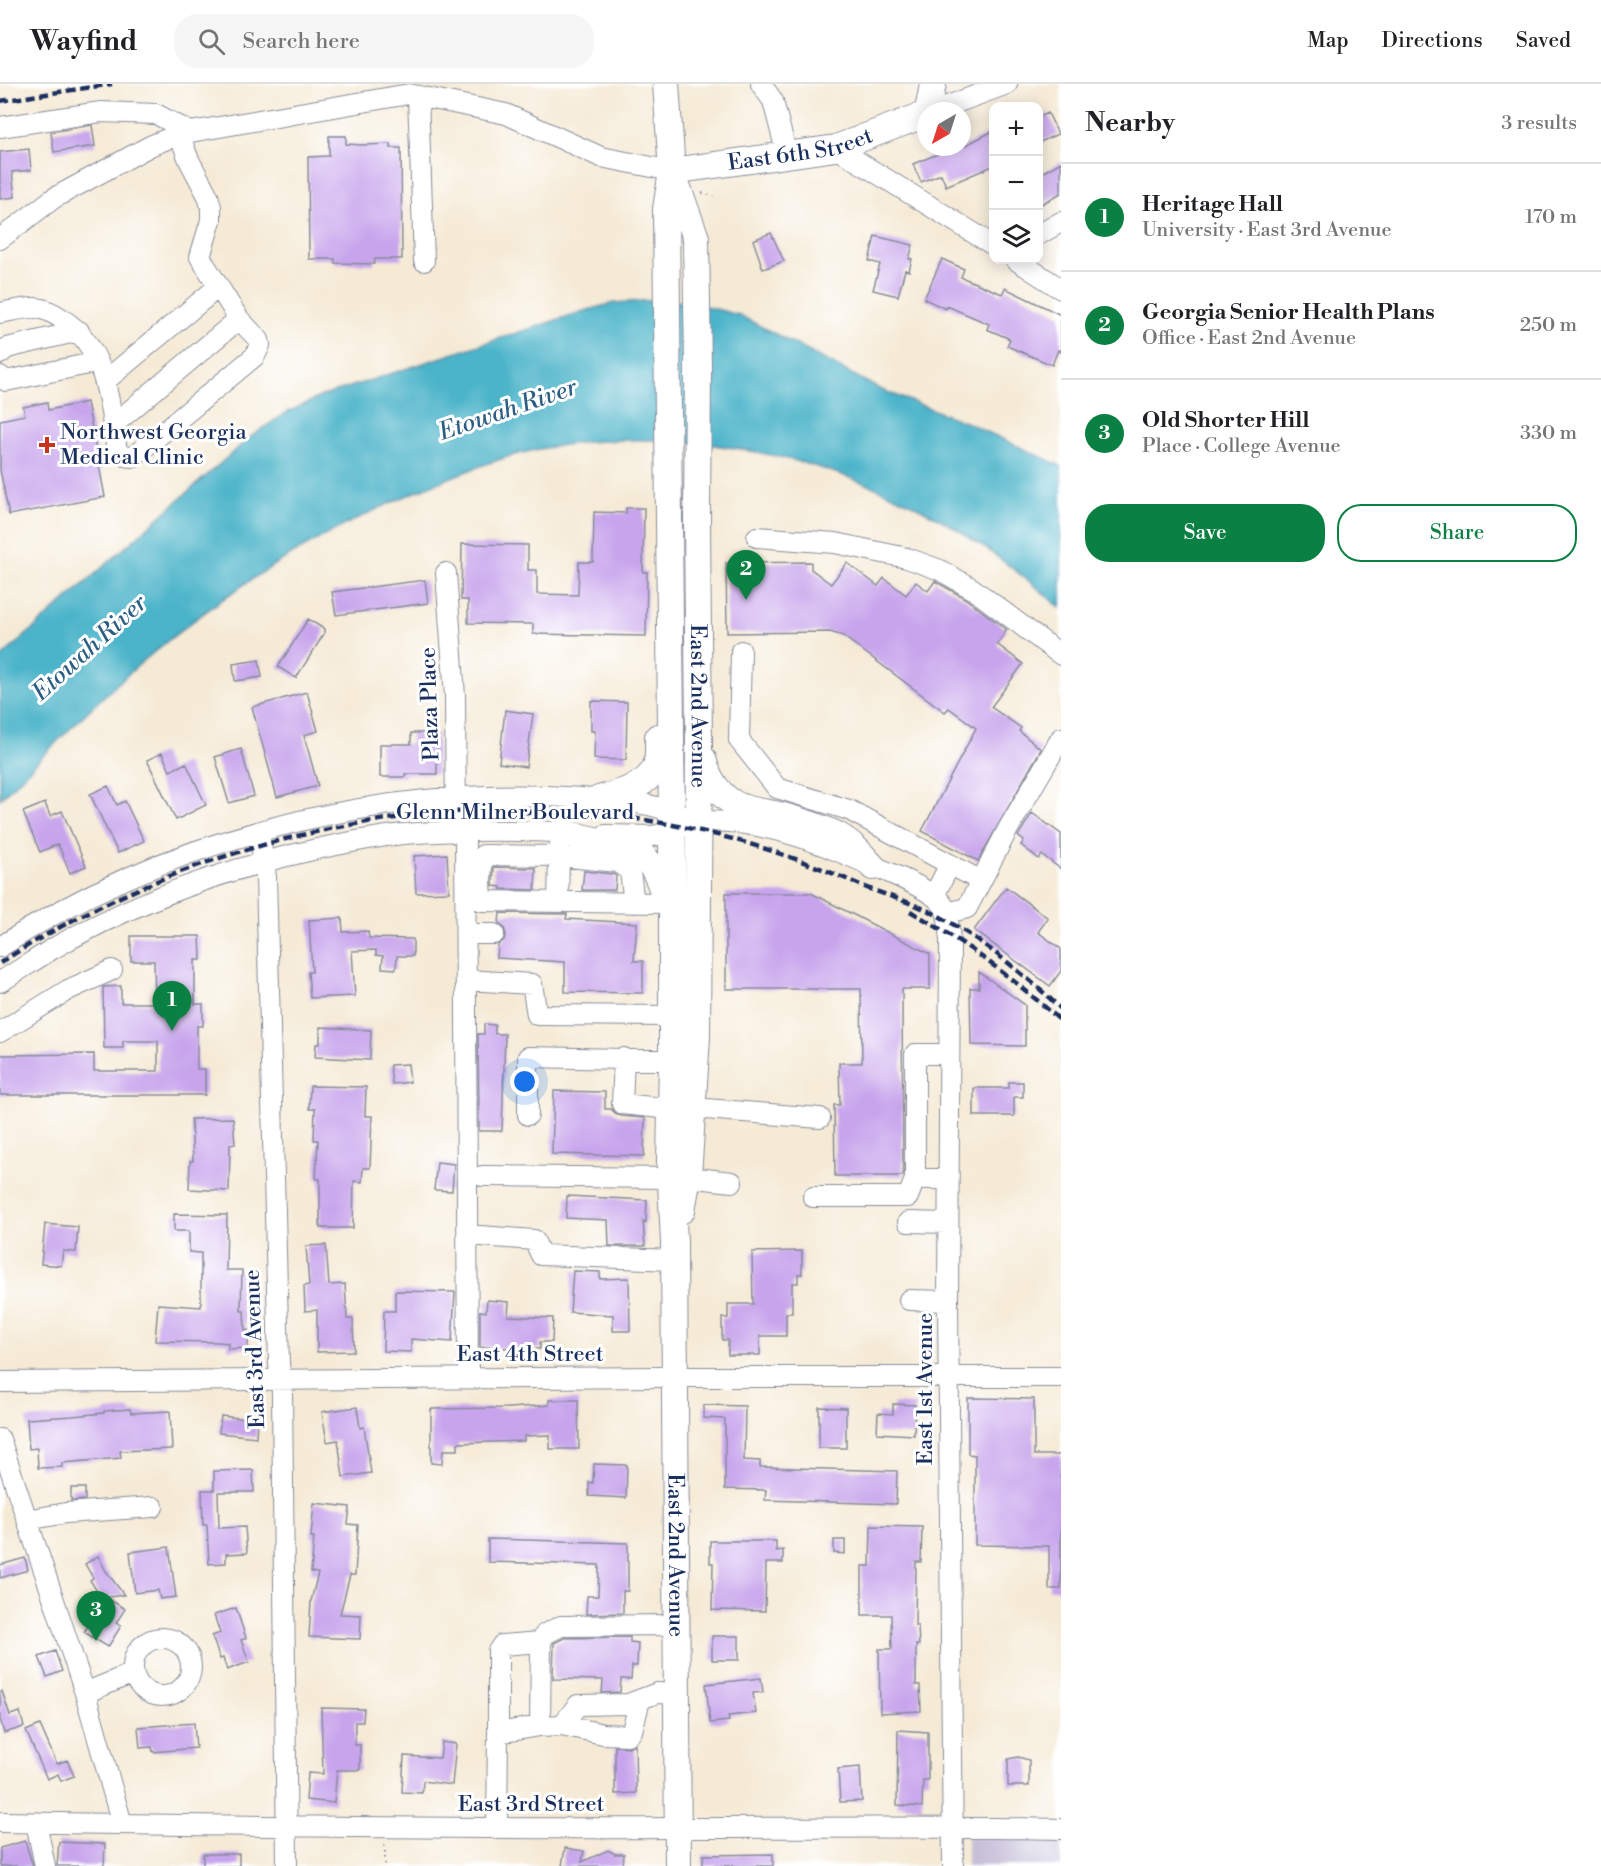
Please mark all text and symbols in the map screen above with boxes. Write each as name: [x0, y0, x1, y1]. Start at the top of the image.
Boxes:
search box: [174, 14, 594, 68]
text: Wayfind: [30, 24, 138, 59]
icon: search: [195, 25, 228, 58]
text: Search here: [243, 28, 360, 55]
text: Map: [1307, 28, 1349, 54]
text: Directions: [1382, 28, 1483, 54]
text: Saved: [1516, 28, 1571, 54]
north arrow: [917, 102, 971, 156]
map controls: [989, 102, 1043, 264]
button: +: [989, 102, 1043, 156]
text: Nearby: [1085, 107, 1175, 139]
text: 3 results: [1501, 111, 1577, 136]
street label: East 6th Street: [726, 122, 877, 177]
button: −: [989, 156, 1043, 210]
text: Heritage Hall: [1142, 191, 1283, 218]
text: 1: [1100, 205, 1109, 230]
text: 170 m: [1525, 205, 1577, 230]
button: layers: [989, 210, 1043, 264]
text: University · East 3rd Avenue: [1142, 218, 1392, 243]
text: Georgia Senior Health Plans: [1142, 299, 1435, 326]
text: 2: [1098, 313, 1111, 338]
text: 250 m: [1520, 313, 1577, 338]
text: Office · East 2nd Avenue: [1142, 326, 1356, 351]
water label: Etowah River: [434, 372, 582, 448]
text: Old Shorter Hill: [1142, 407, 1309, 434]
place label: Northwest Georgia Medical Clinic: [60, 419, 248, 471]
text: 3: [1098, 421, 1111, 446]
text: 330 m: [1520, 421, 1577, 446]
text: Place · College Avenue: [1142, 434, 1341, 459]
marker: Northwest Georgia Medical Clinic: [38, 436, 56, 454]
button: Save: [1085, 504, 1325, 562]
button: Share: [1337, 504, 1577, 562]
pin: 2: [726, 550, 766, 600]
water label: Etowah River: [26, 588, 154, 708]
street label: East 2nd Avenue: [684, 624, 713, 788]
street label: Plaza Place: [415, 647, 445, 761]
street label: Glenn Milner Boulevard: [396, 799, 634, 826]
pin: 1: [152, 982, 192, 1031]
your location: [510, 1067, 539, 1096]
street label: East 3rd Avenue: [239, 1269, 271, 1429]
street label: East 1st Avenue: [912, 1313, 939, 1465]
street label: East 4th Street: [456, 1341, 604, 1368]
street label: East 2nd Avenue: [662, 1473, 690, 1637]
pin: 3: [76, 1592, 116, 1641]
street label: East 3rd Street: [458, 1791, 605, 1818]

